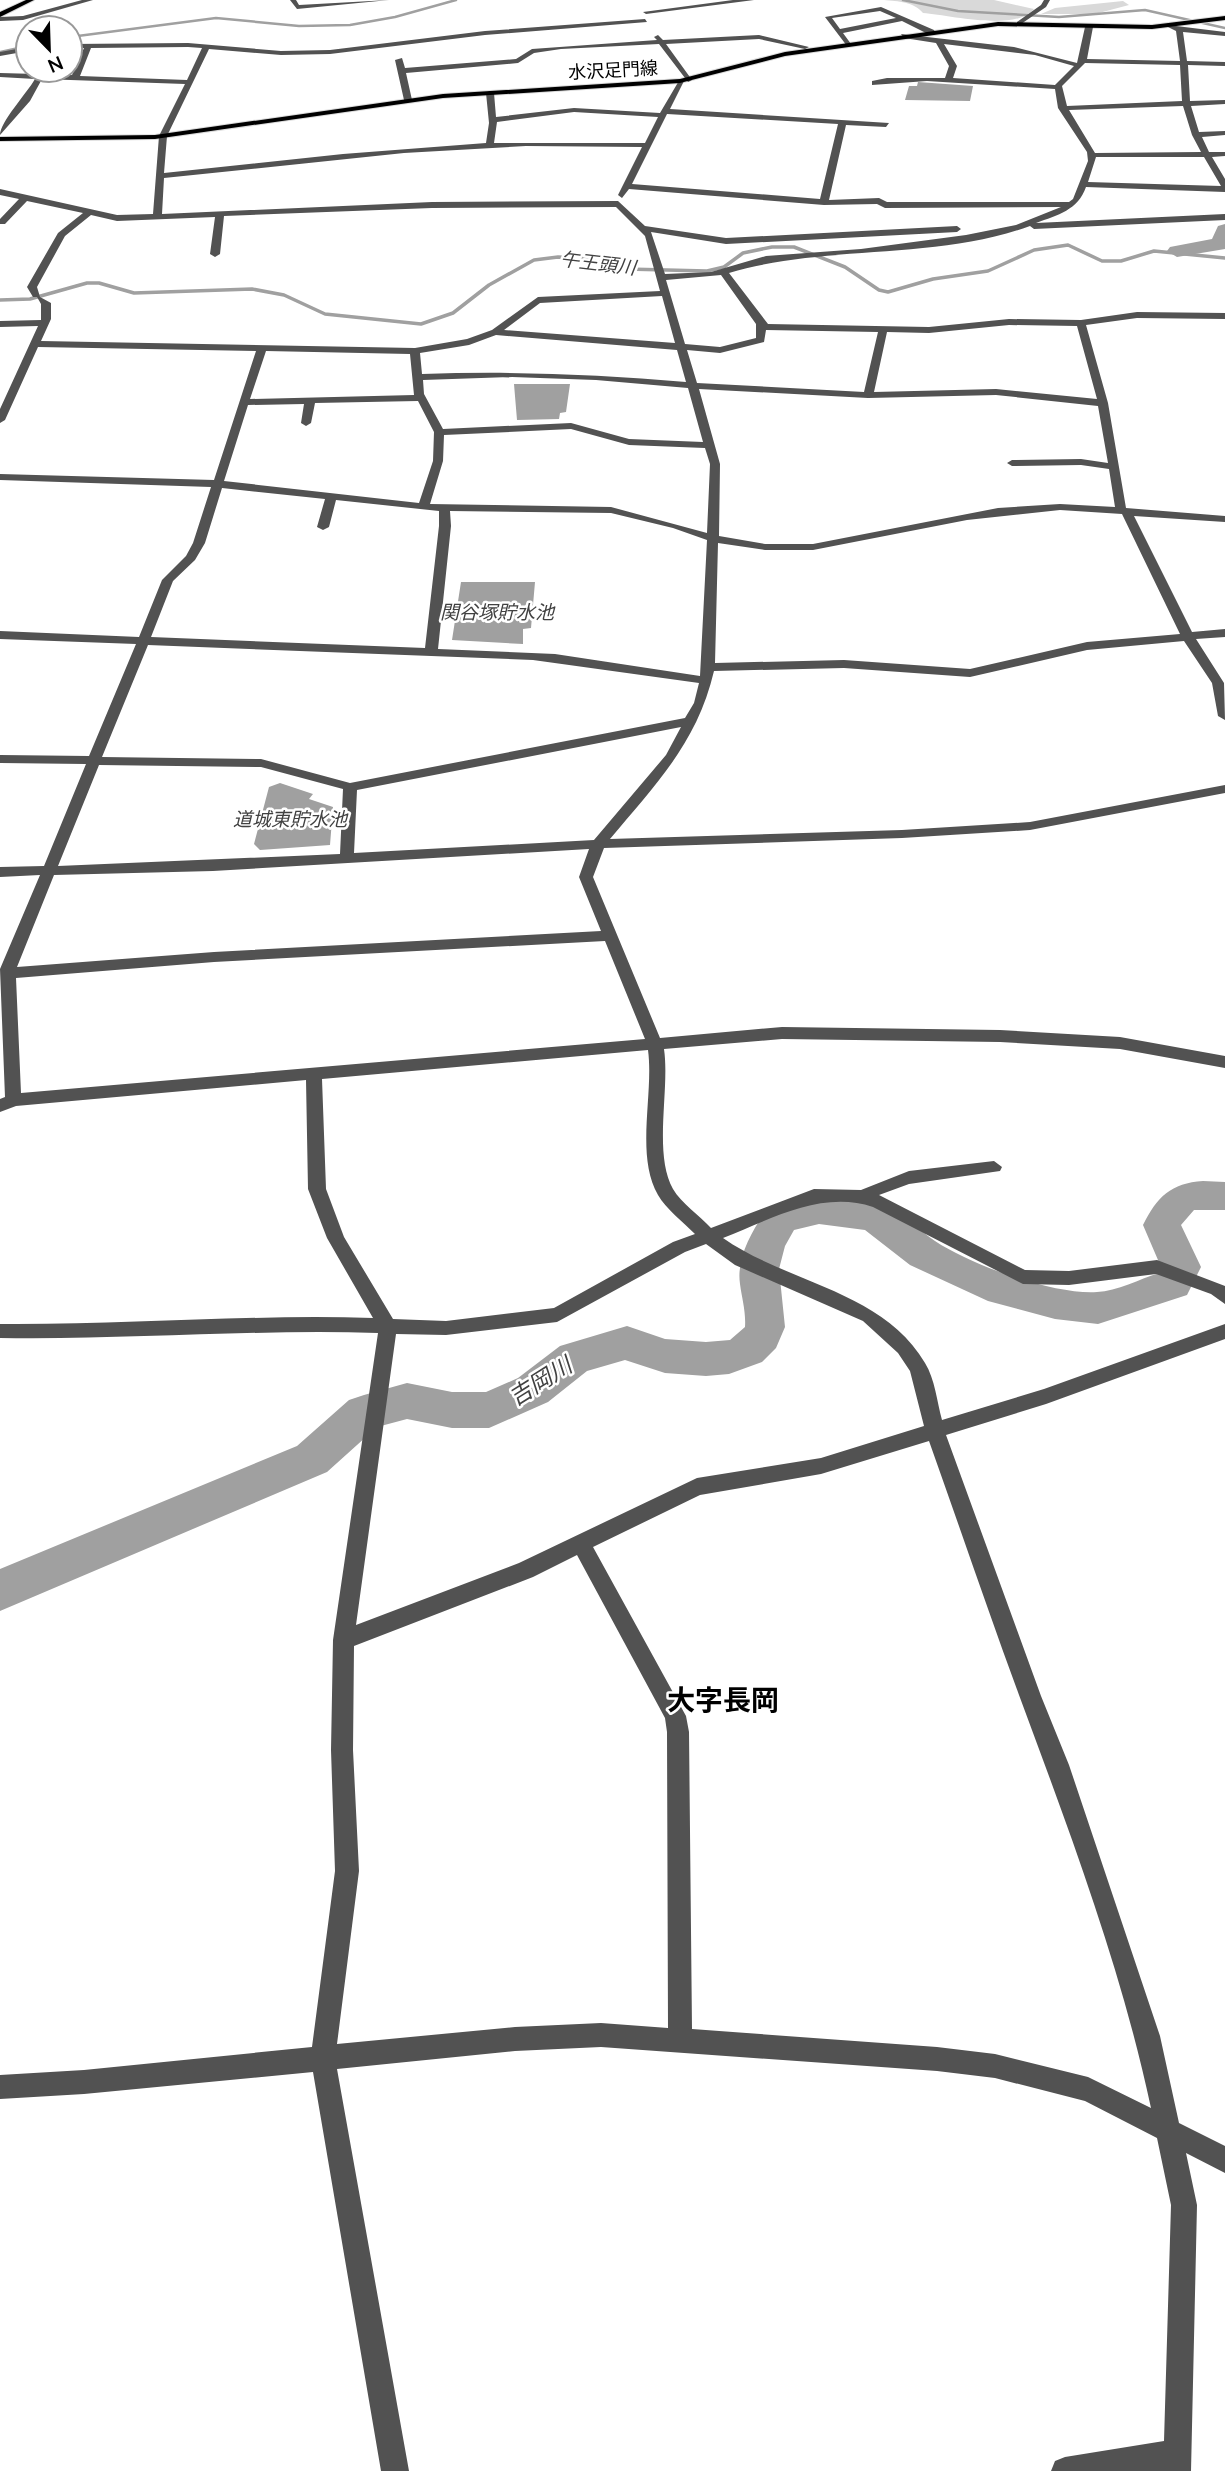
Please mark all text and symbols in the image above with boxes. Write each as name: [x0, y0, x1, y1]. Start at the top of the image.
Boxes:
north arrow: [14, 14, 84, 84]
text: N: [44, 51, 67, 78]
street label: 水沢足門線: [567, 56, 659, 84]
water label: 午王頭川: [559, 246, 639, 280]
water label: 関谷塚貯水池: [440, 600, 556, 624]
water label: 道城東貯水池: [233, 807, 349, 831]
water label: 吉岡川: [503, 1349, 579, 1412]
district label: 大字長岡: [667, 1682, 779, 1717]

